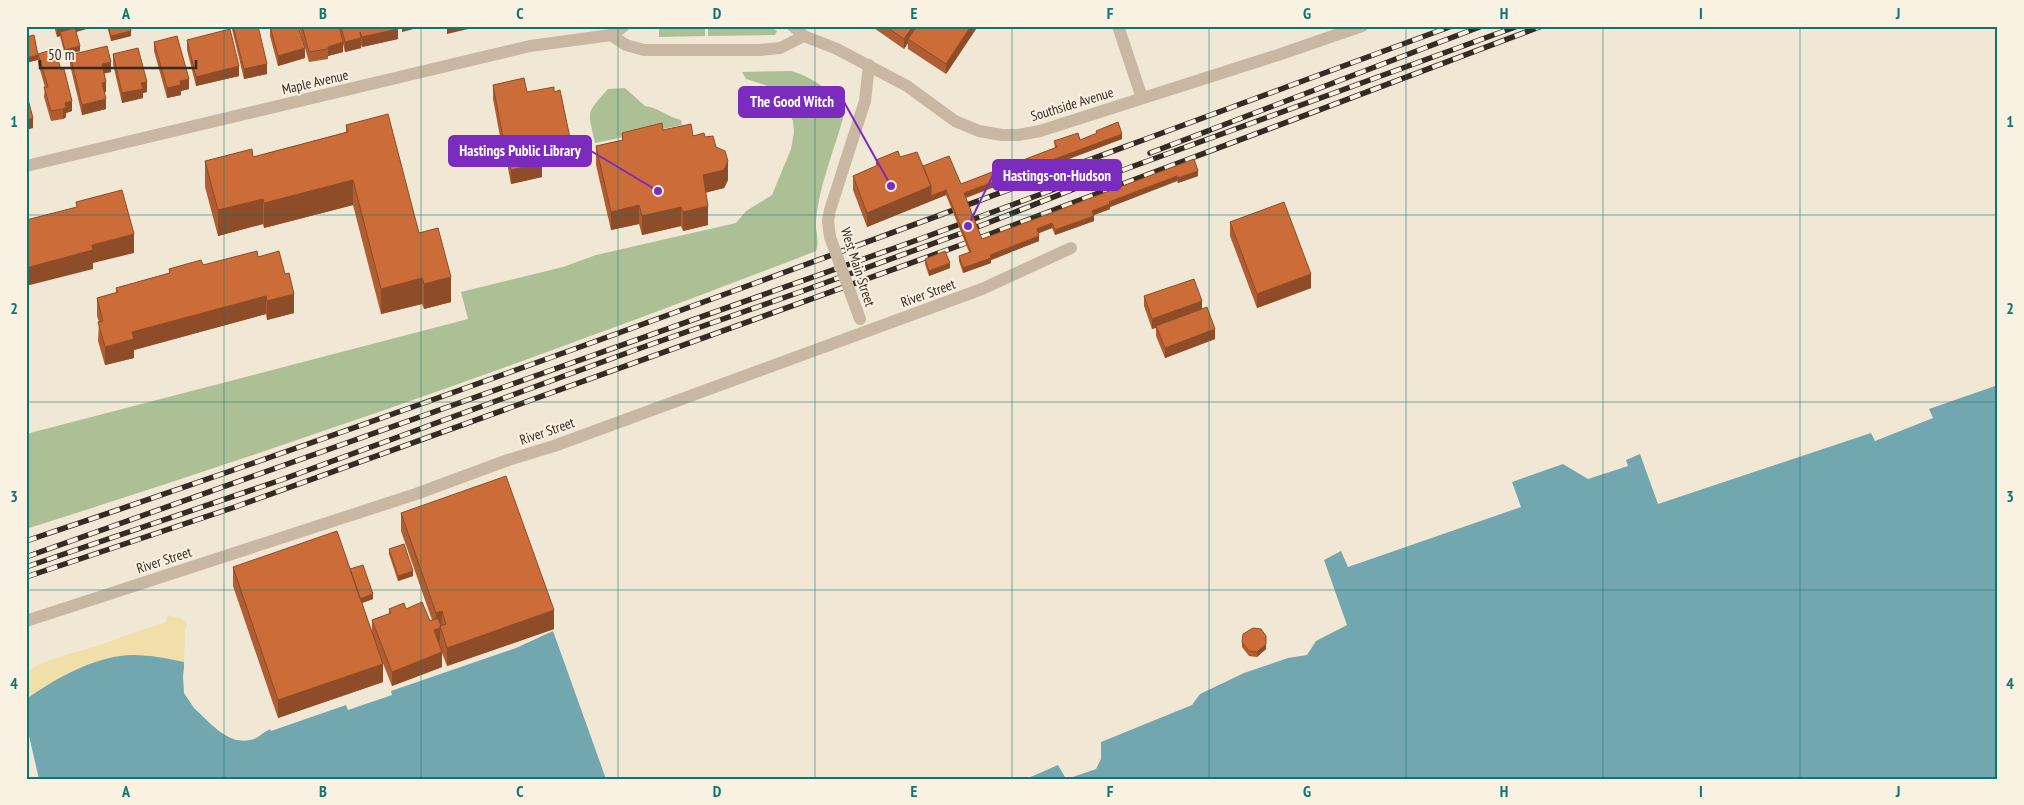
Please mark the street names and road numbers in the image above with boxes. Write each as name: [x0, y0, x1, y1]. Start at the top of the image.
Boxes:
street label: Maple Avenue: [280, 66, 350, 98]
street label: Southside Avenue: [1028, 83, 1116, 125]
street label: West Main Street: [837, 225, 879, 309]
street label: River Street: [898, 275, 958, 311]
street label: River Street: [517, 413, 577, 449]
street label: River Street: [134, 543, 194, 577]

